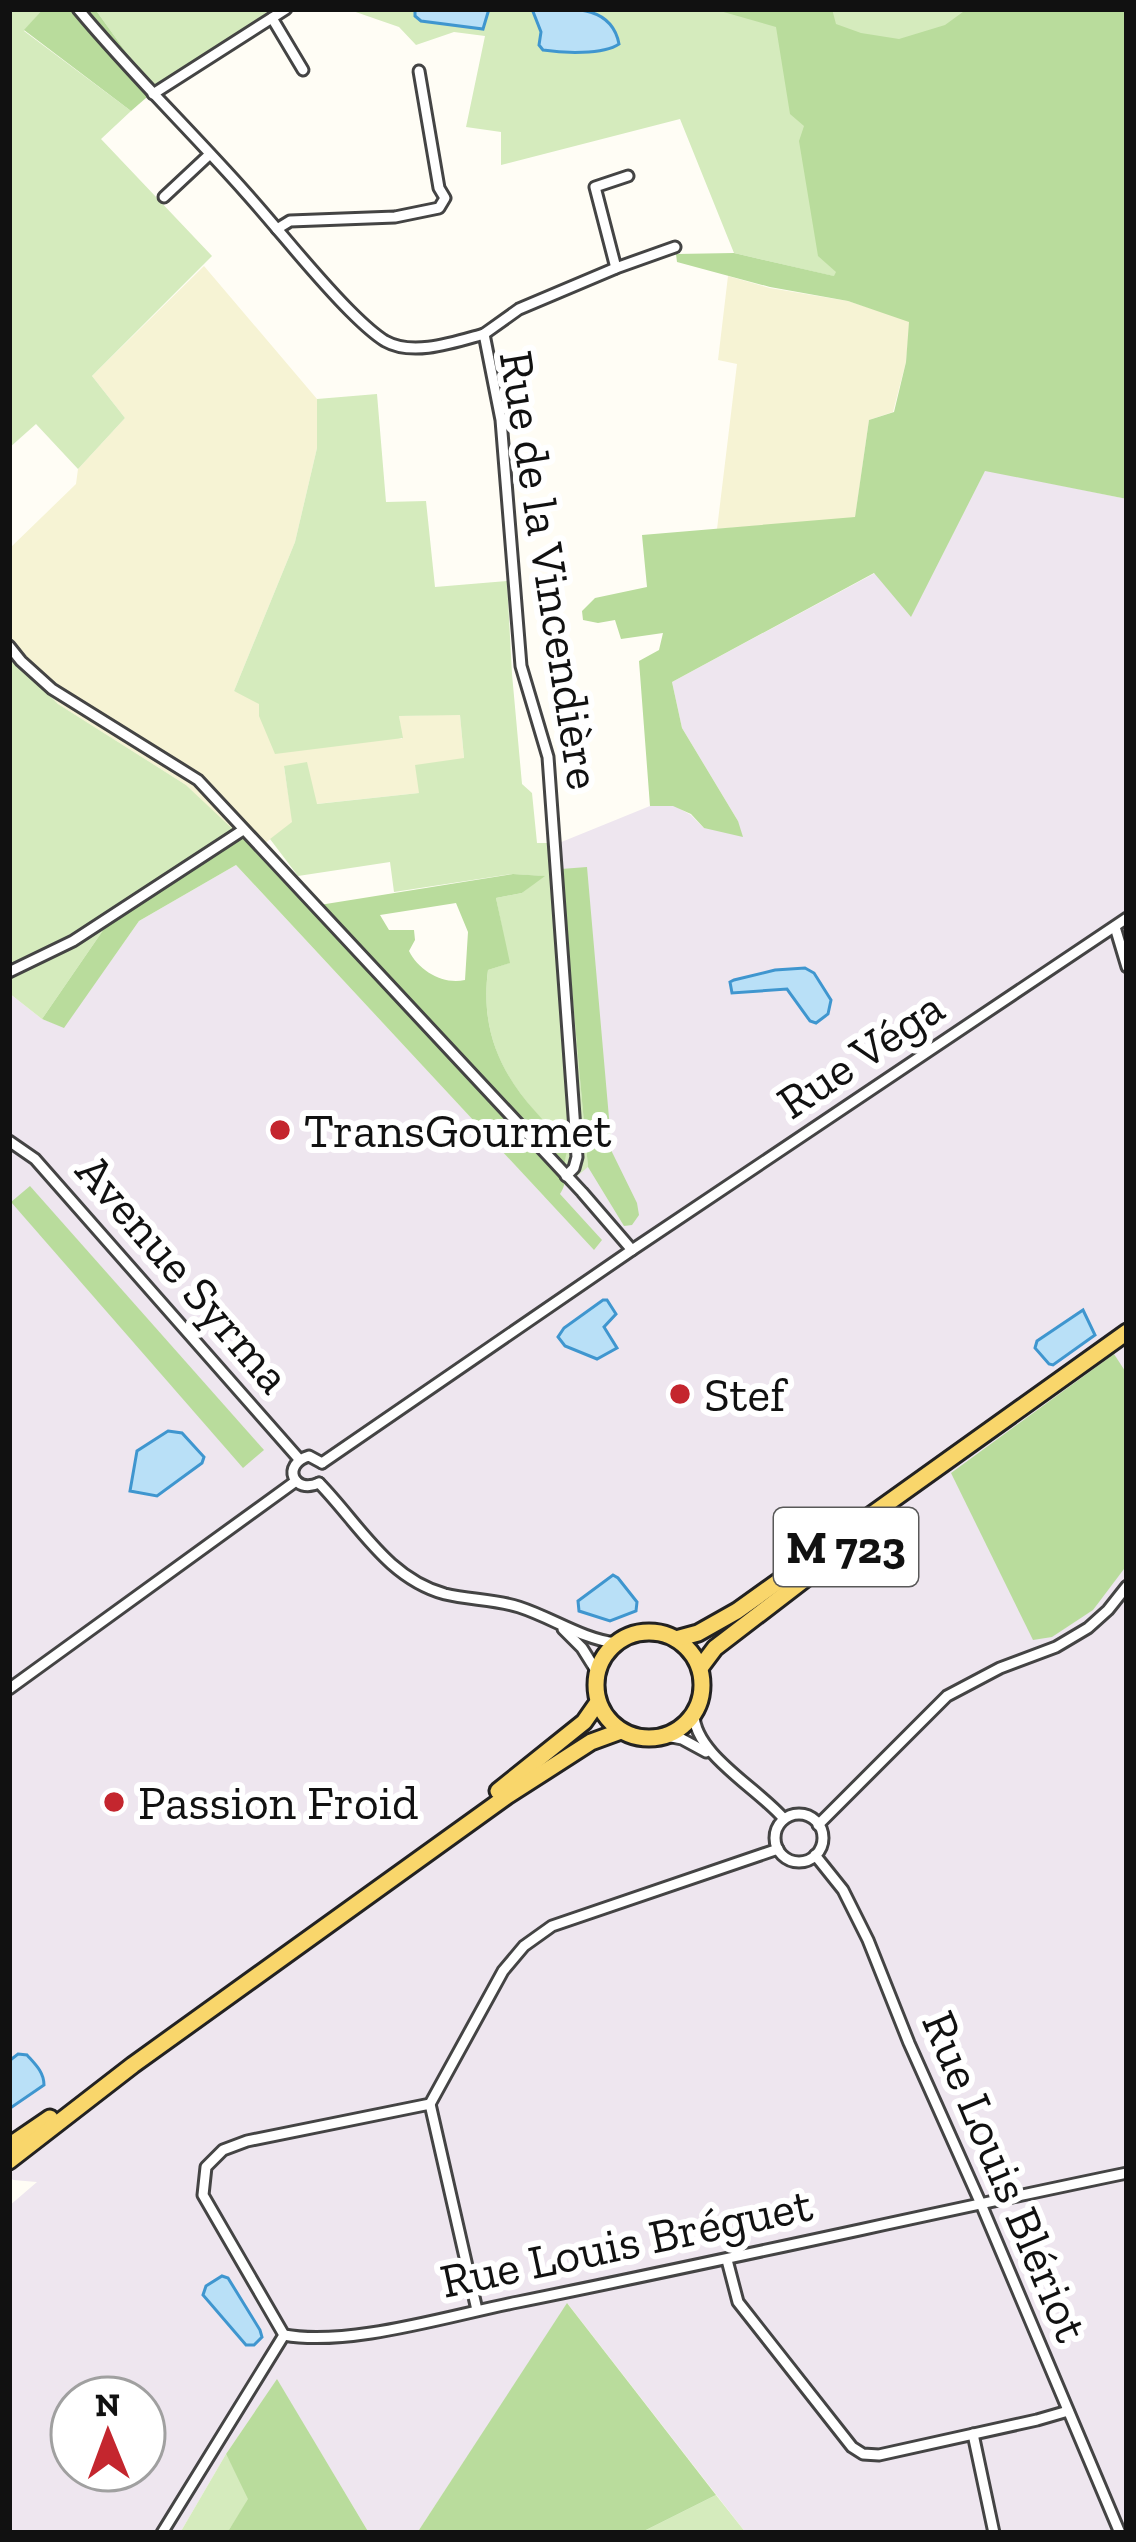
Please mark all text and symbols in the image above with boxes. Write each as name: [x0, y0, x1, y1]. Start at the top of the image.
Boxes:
street label: Rue de la Vincendière: [488, 347, 613, 794]
street label: Rue Véga: [766, 978, 954, 1131]
place label: TransGourmet: [304, 1102, 612, 1159]
marker: TransGourmet: [267, 1117, 293, 1143]
street label: Avenue Syrma: [65, 1142, 303, 1404]
place label: Stef: [704, 1366, 789, 1423]
marker: Stef: [667, 1381, 693, 1407]
road number: M 723: [774, 1508, 918, 1586]
place label: Passion Froid: [138, 1774, 418, 1831]
marker: Passion Froid: [101, 1789, 127, 1815]
street label: Rue Louis Blériot: [910, 2003, 1101, 2350]
street label: Rue Louis Bréguet: [435, 2175, 817, 2310]
north arrow: [48, 2374, 168, 2494]
text: N: [95, 2385, 120, 2424]

